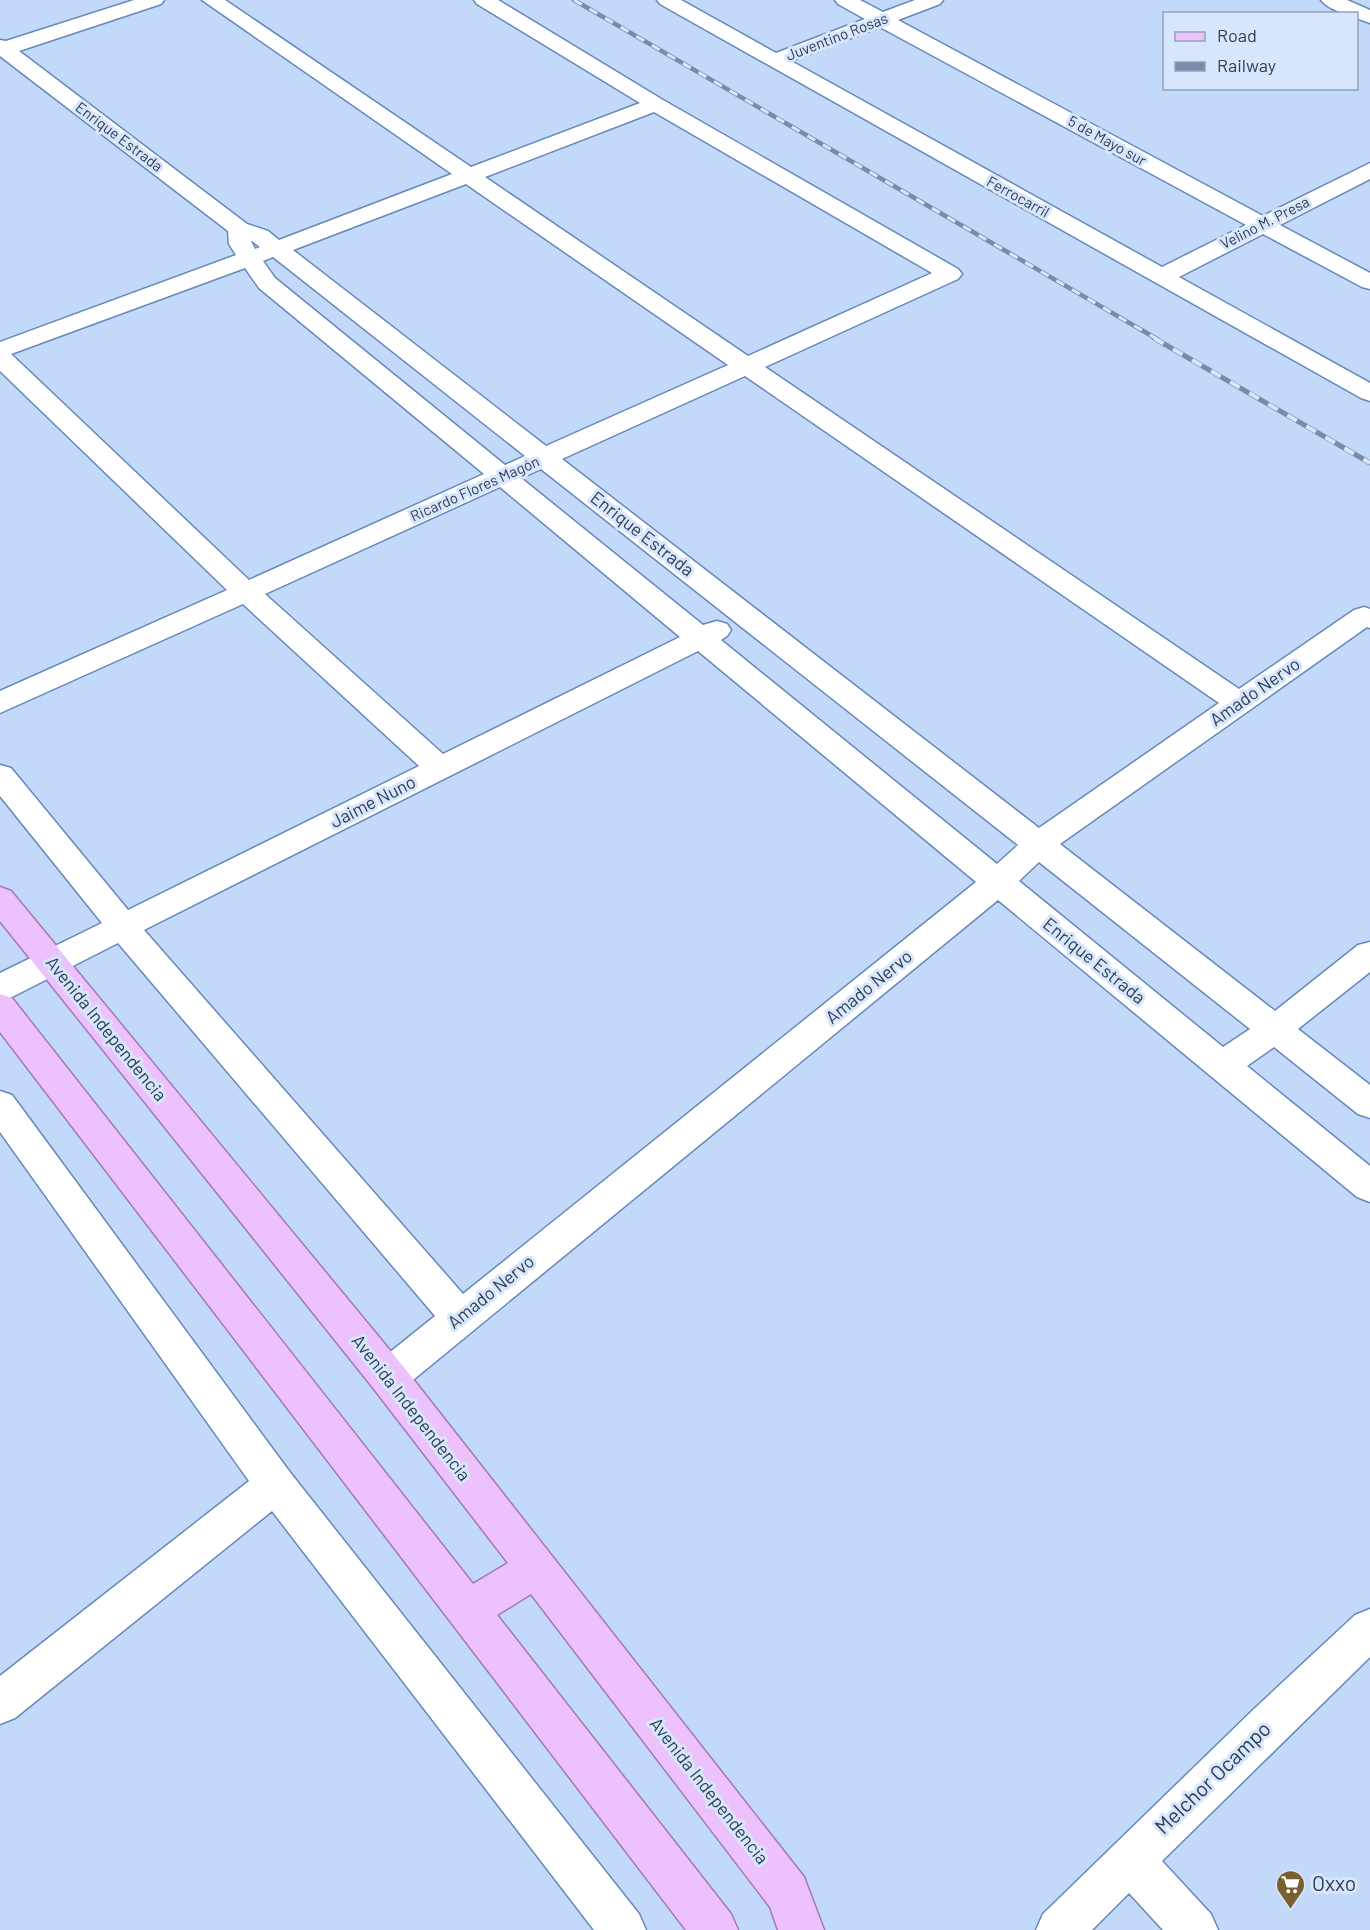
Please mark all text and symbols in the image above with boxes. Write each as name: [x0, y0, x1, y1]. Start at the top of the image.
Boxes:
street label: Juventino Rosas: [783, 8, 890, 64]
legend: [1163, 12, 1358, 90]
text: Road: [1217, 24, 1257, 46]
text: Railway: [1217, 54, 1276, 76]
street label: Enrique Estrada: [72, 98, 167, 175]
street label: 5 de Mayo sur: [1065, 111, 1150, 169]
street label: Ferrocarril: [984, 172, 1053, 221]
street label: Velino M. Presa: [1217, 192, 1312, 252]
street label: Ricardo Flores Magón: [407, 452, 542, 525]
street label: Enrique Estrada: [586, 486, 699, 580]
street label: Amado Nervo: [1205, 652, 1304, 730]
street label: Jaime Nuno: [326, 770, 419, 832]
street label: Enrique Estrada: [1039, 912, 1150, 1008]
street label: Amado Nervo: [821, 945, 916, 1028]
street label: Avenida Independencia: [42, 952, 172, 1105]
street label: Amado Nervo: [443, 1250, 538, 1333]
street label: Avenida Independencia: [348, 1330, 476, 1485]
street label: Avenida Independencia: [646, 1713, 774, 1868]
street label: Melchor Ocampo: [1149, 1715, 1275, 1838]
supermarket icon: Oxxo: [1275, 1868, 1307, 1910]
place label: Oxxo: [1312, 1870, 1356, 1895]

